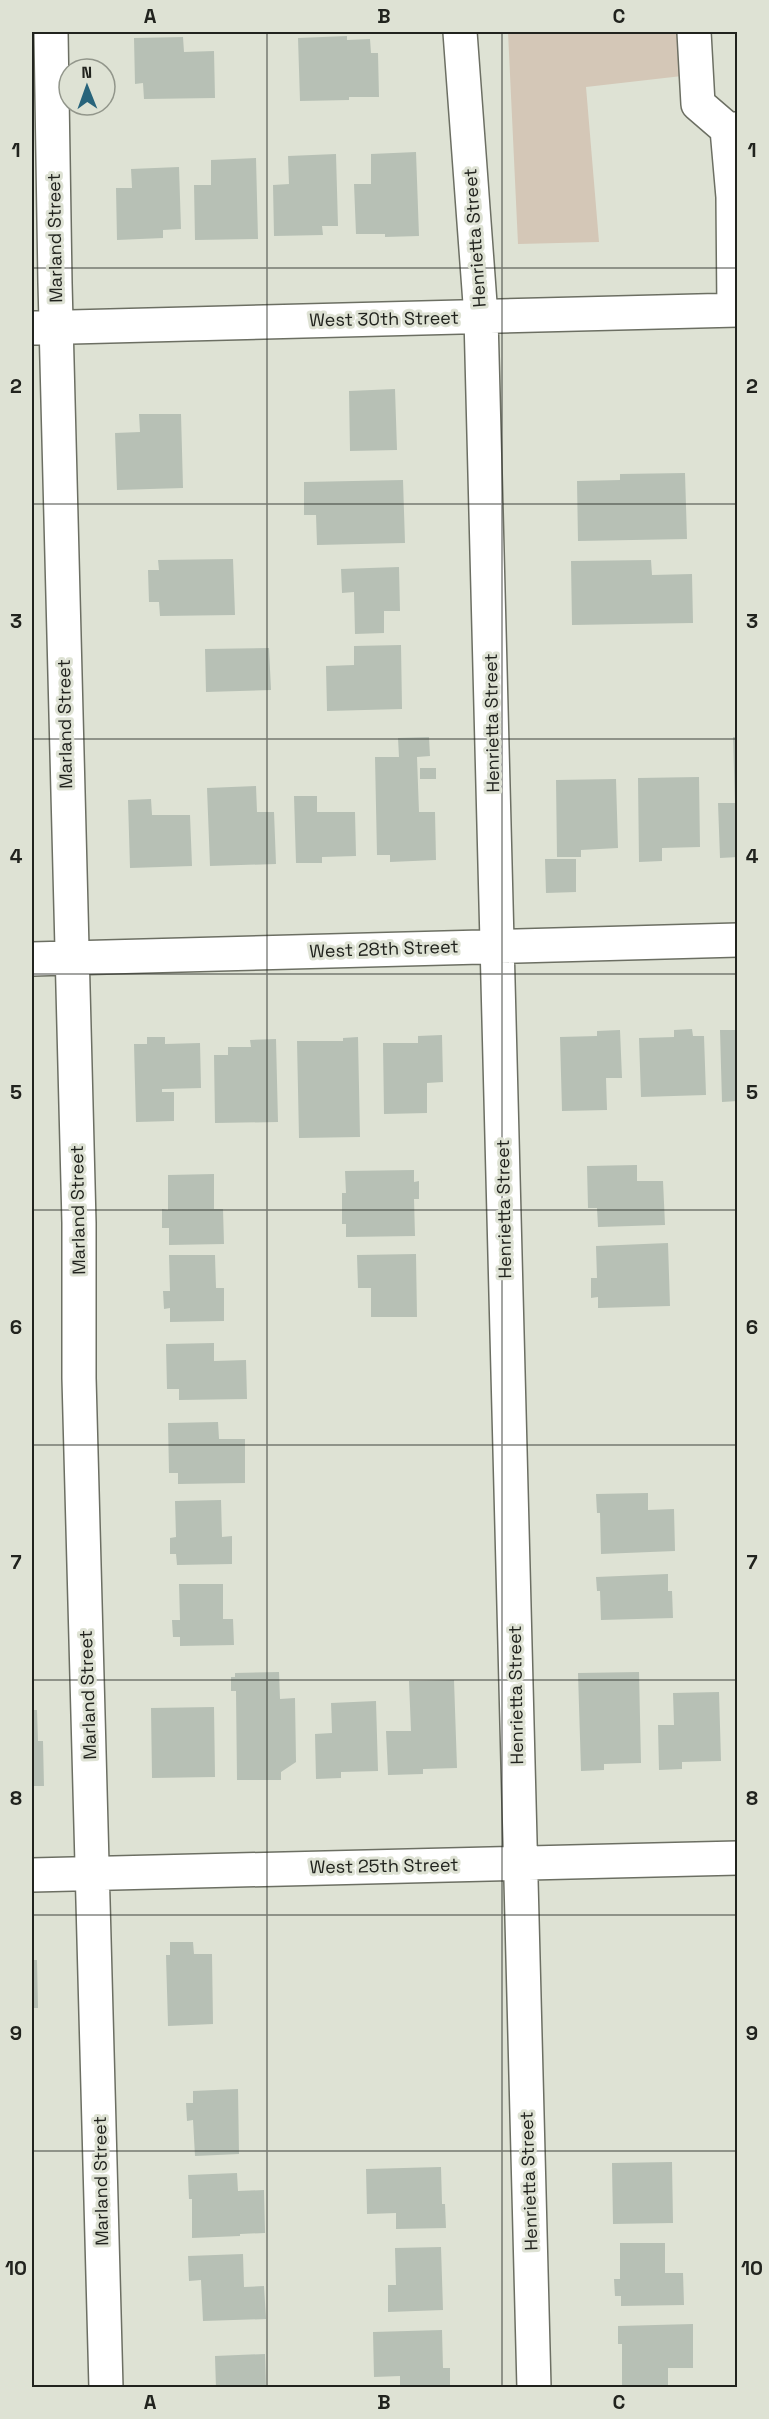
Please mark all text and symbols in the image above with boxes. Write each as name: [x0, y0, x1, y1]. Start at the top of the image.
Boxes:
text: A: [144, 3, 157, 29]
text: B: [377, 3, 391, 29]
text: C: [613, 3, 626, 29]
north arrow: [57, 57, 117, 117]
text: N: [81, 62, 92, 83]
text: 1: [11, 137, 21, 163]
text: 1: [747, 137, 757, 163]
street label: Henrietta Street: [458, 168, 491, 308]
street label: Marland Street: [42, 173, 67, 303]
street label: West 30th Street: [309, 306, 459, 331]
text: 2: [10, 373, 22, 399]
text: 2: [746, 373, 758, 399]
text: 3: [10, 608, 22, 634]
text: 3: [746, 608, 758, 634]
street label: Henrietta Street: [479, 653, 504, 793]
street label: Marland Street: [52, 659, 77, 789]
text: 4: [10, 843, 23, 869]
text: 4: [746, 843, 759, 869]
street label: West 28th Street: [309, 934, 459, 963]
text: 5: [10, 1079, 22, 1105]
text: 5: [746, 1079, 758, 1105]
street label: Henrietta Street: [491, 1139, 516, 1279]
street label: Marland Street: [65, 1145, 90, 1275]
text: 6: [10, 1314, 22, 1340]
text: 6: [746, 1314, 758, 1340]
text: 7: [10, 1549, 22, 1575]
text: 7: [746, 1549, 758, 1575]
street label: Henrietta Street: [503, 1625, 528, 1765]
street label: Marland Street: [74, 1630, 101, 1760]
text: 8: [10, 1785, 22, 1811]
text: 8: [746, 1785, 758, 1811]
street label: West 25th Street: [309, 1853, 459, 1878]
text: 9: [10, 2020, 22, 2046]
text: 9: [746, 2020, 758, 2046]
street label: Henrietta Street: [515, 2111, 542, 2251]
street label: Marland Street: [88, 2116, 113, 2246]
text: 10: [5, 2255, 27, 2281]
text: 10: [741, 2255, 763, 2281]
text: A: [144, 2389, 157, 2415]
text: B: [377, 2389, 391, 2415]
text: C: [613, 2389, 626, 2415]

